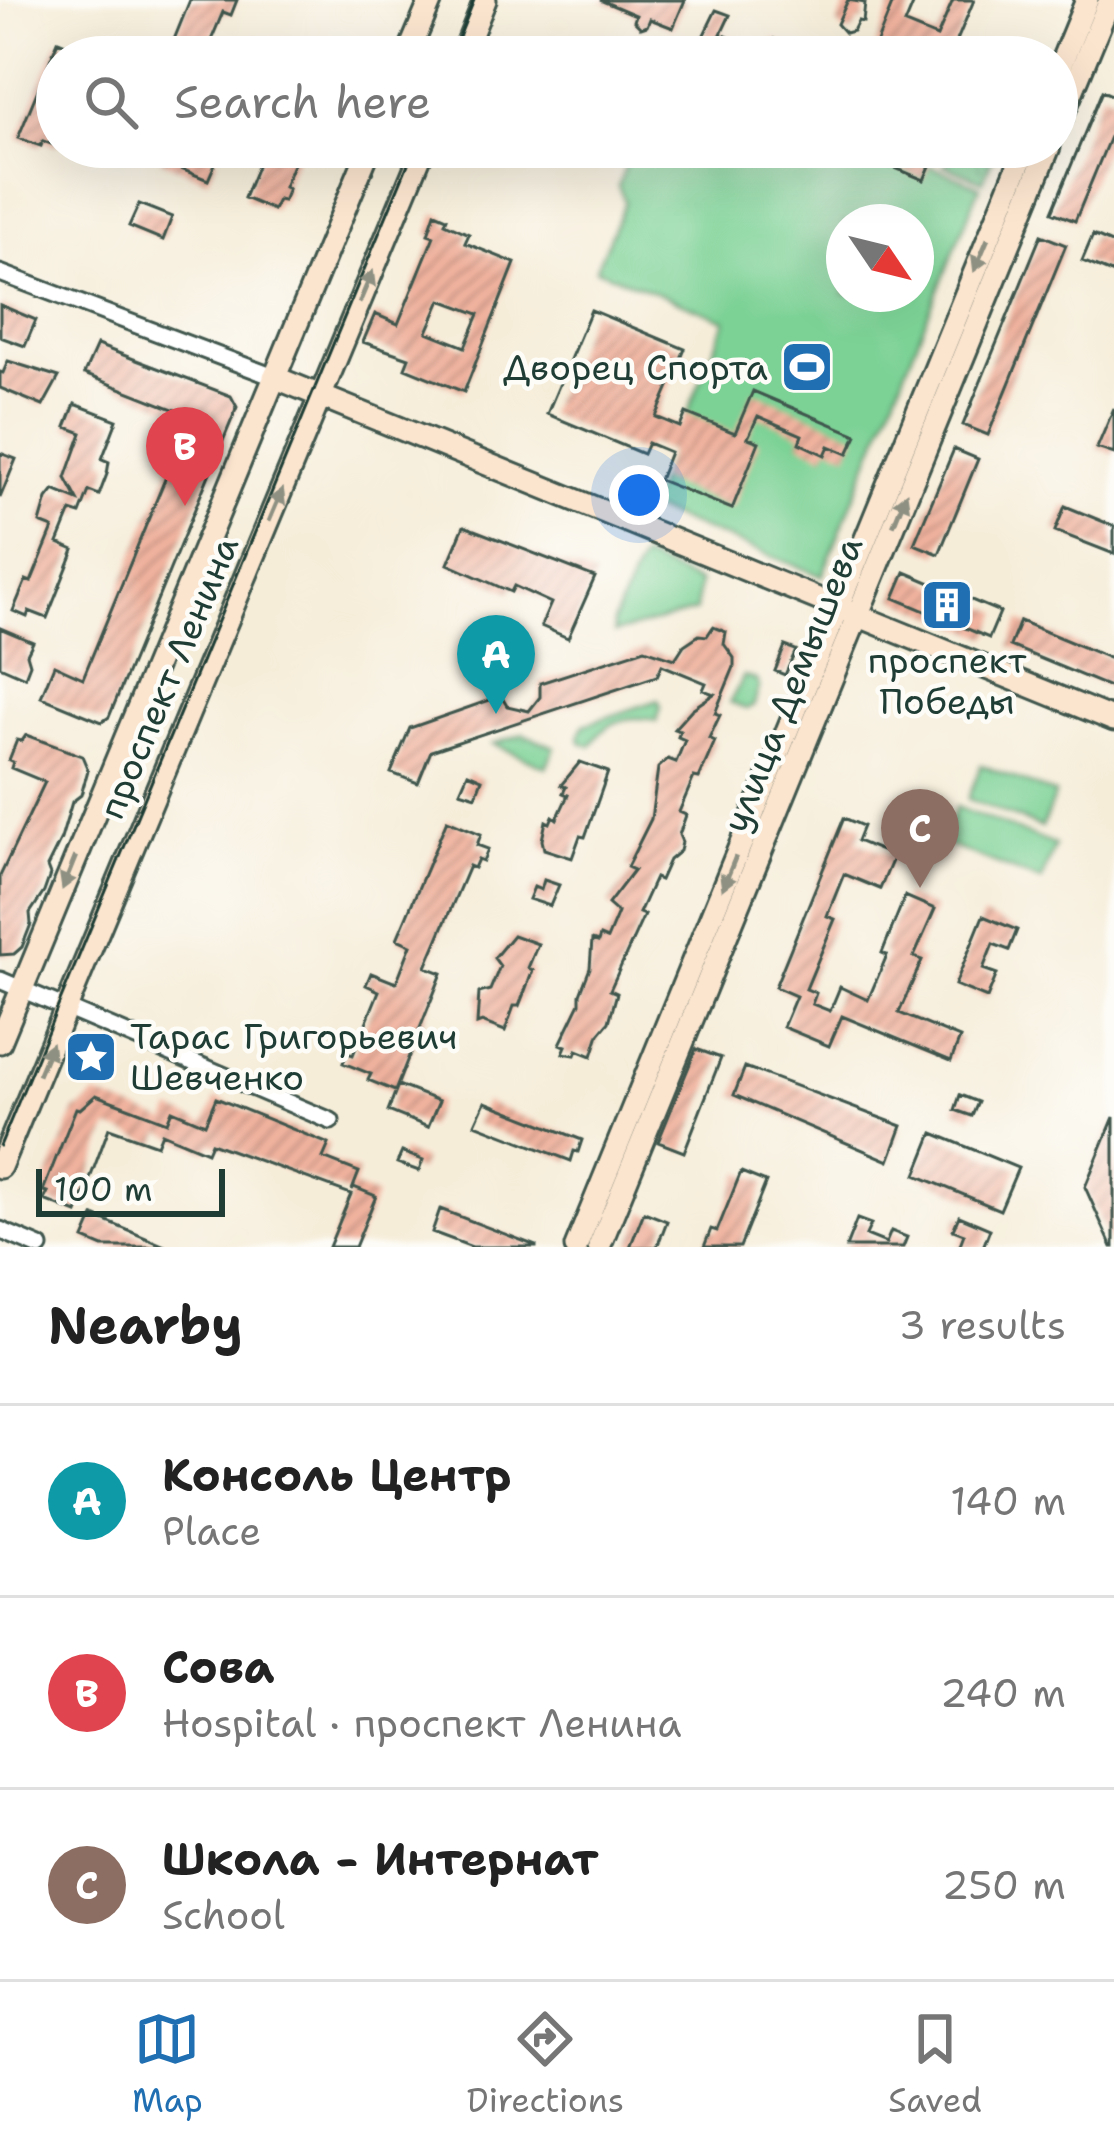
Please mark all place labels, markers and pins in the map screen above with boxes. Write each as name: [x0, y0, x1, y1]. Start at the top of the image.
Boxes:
sports icon: Дворец Спорта: [779, 339, 835, 395]
place label: Дворец Спорта: [503, 343, 768, 392]
pin: B: [146, 407, 224, 506]
building icon: проспект Победы: [919, 577, 975, 633]
pin: A: [457, 615, 535, 714]
place label: проспект Победы: [868, 636, 1027, 726]
pin: C: [881, 789, 959, 888]
place label: Тарас Григорьевич Шевченко: [130, 1012, 457, 1102]
place icon: Тарас Григорьевич Шевченко: [63, 1029, 119, 1085]

